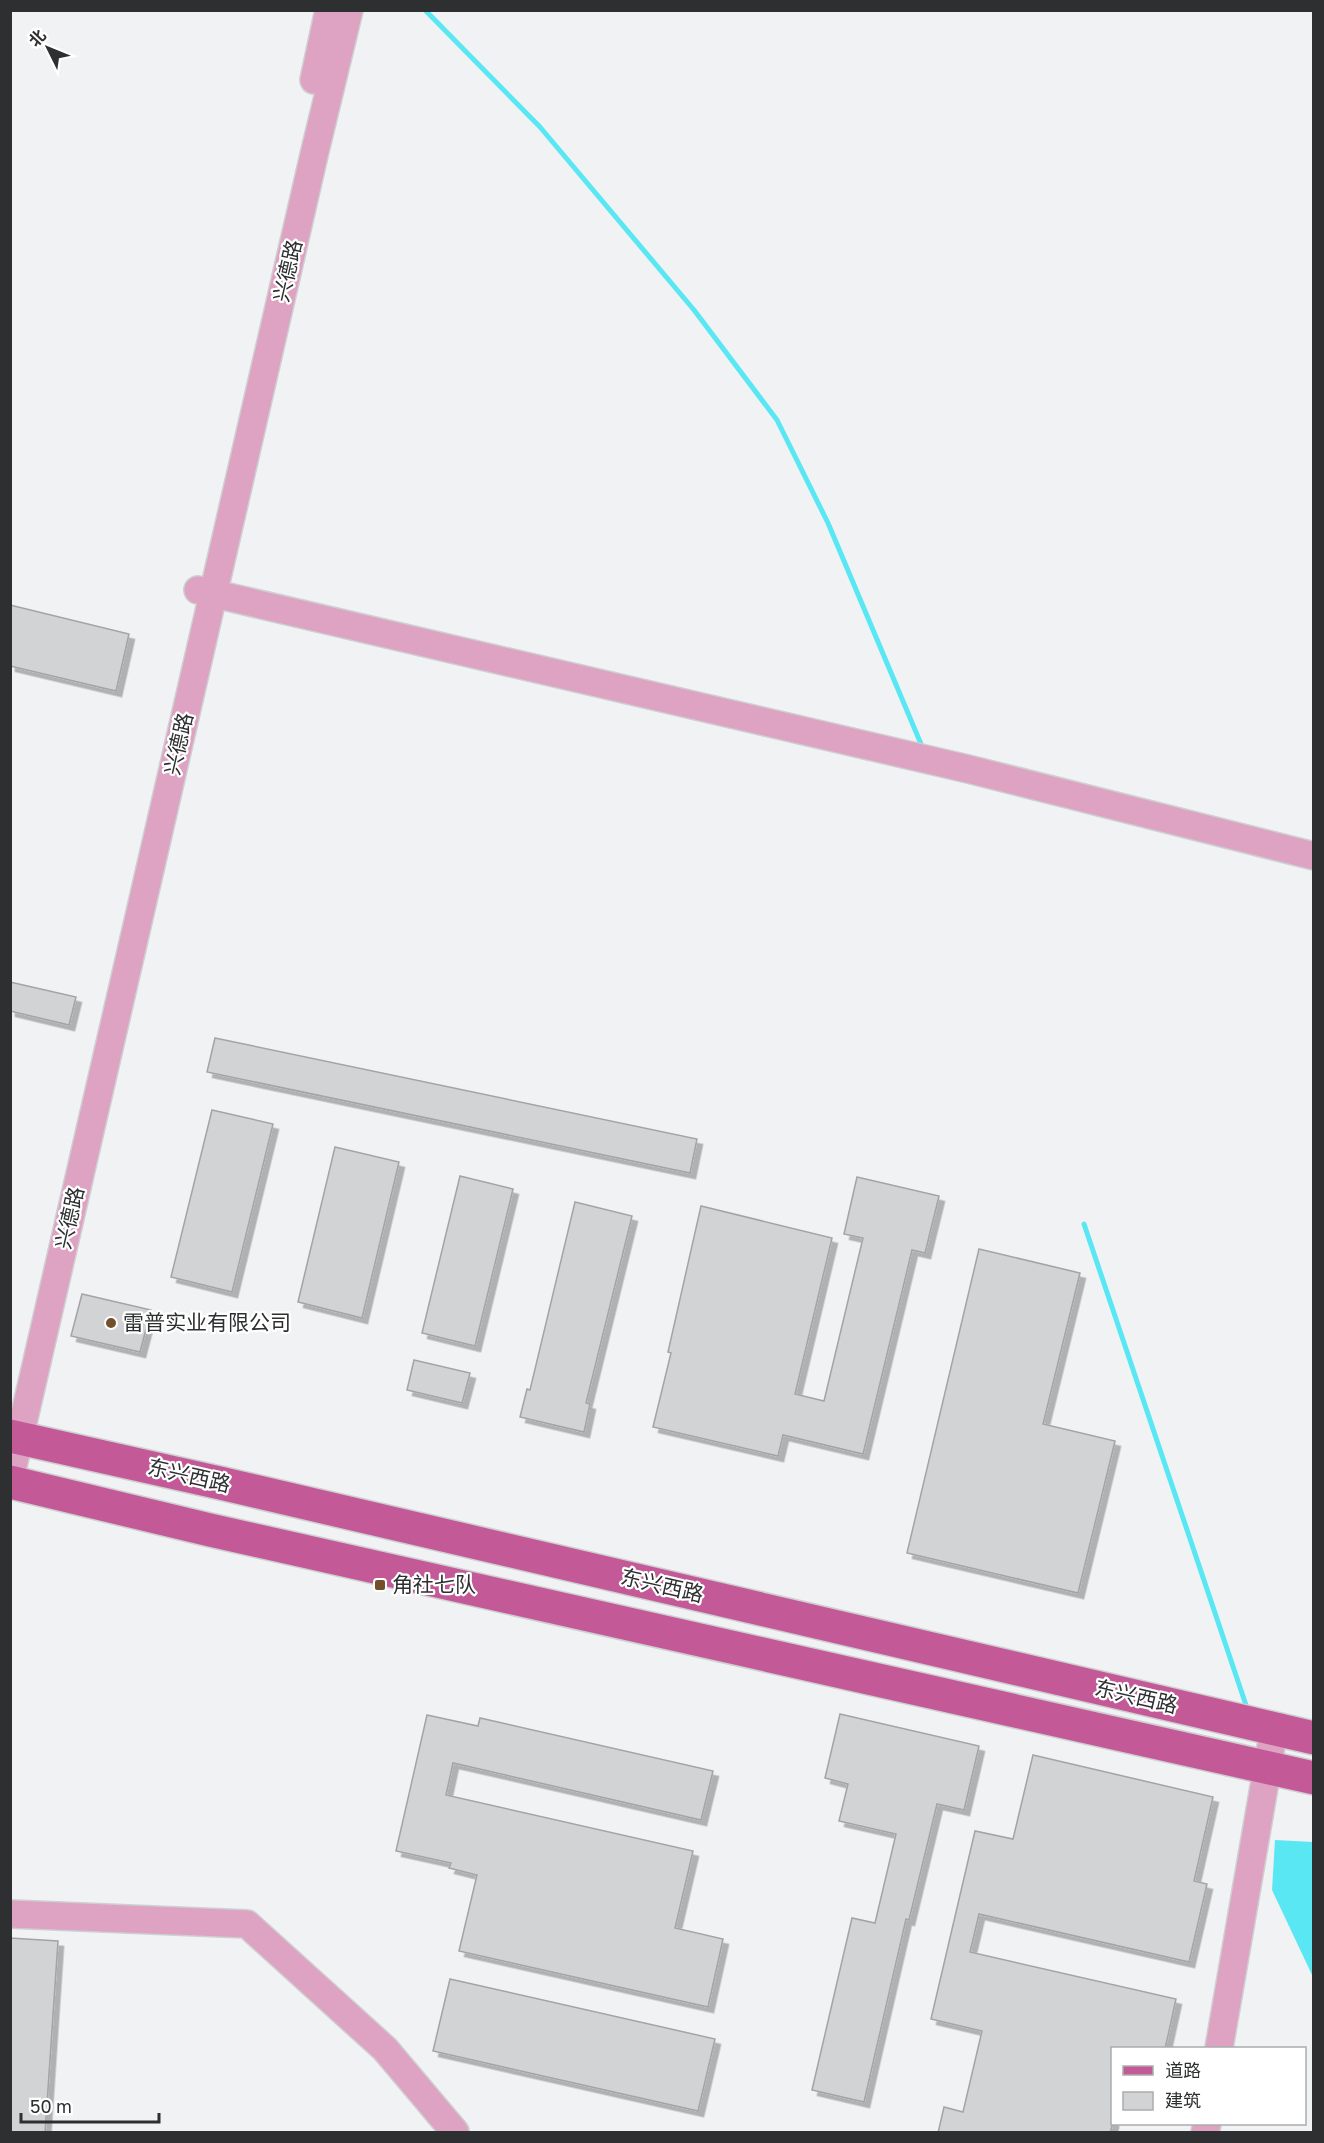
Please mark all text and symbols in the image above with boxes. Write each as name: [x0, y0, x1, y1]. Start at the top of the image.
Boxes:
north arrow: [18, 18, 78, 78]
text: 北: [24, 25, 50, 50]
street label: 兴德路: [267, 237, 307, 304]
street label: 兴德路: [158, 710, 198, 777]
street label: 兴德路: [49, 1184, 89, 1251]
place label: 雷普实业有限公司: [123, 1309, 291, 1335]
marker: 雷普实业有限公司: [104, 1316, 118, 1330]
street label: 东兴西路: [145, 1453, 233, 1497]
street label: 东兴西路: [618, 1563, 706, 1607]
place label: 角社七队: [392, 1571, 476, 1597]
marker: 角社七队: [373, 1578, 387, 1592]
street label: 东兴西路: [1092, 1674, 1180, 1718]
legend: [1111, 2047, 1306, 2125]
text: 道路: [1165, 2059, 1201, 2081]
scale bar: [21, 2086, 159, 2124]
text: 建筑: [1165, 2089, 1201, 2111]
text: 50 m: [30, 2095, 72, 2117]

